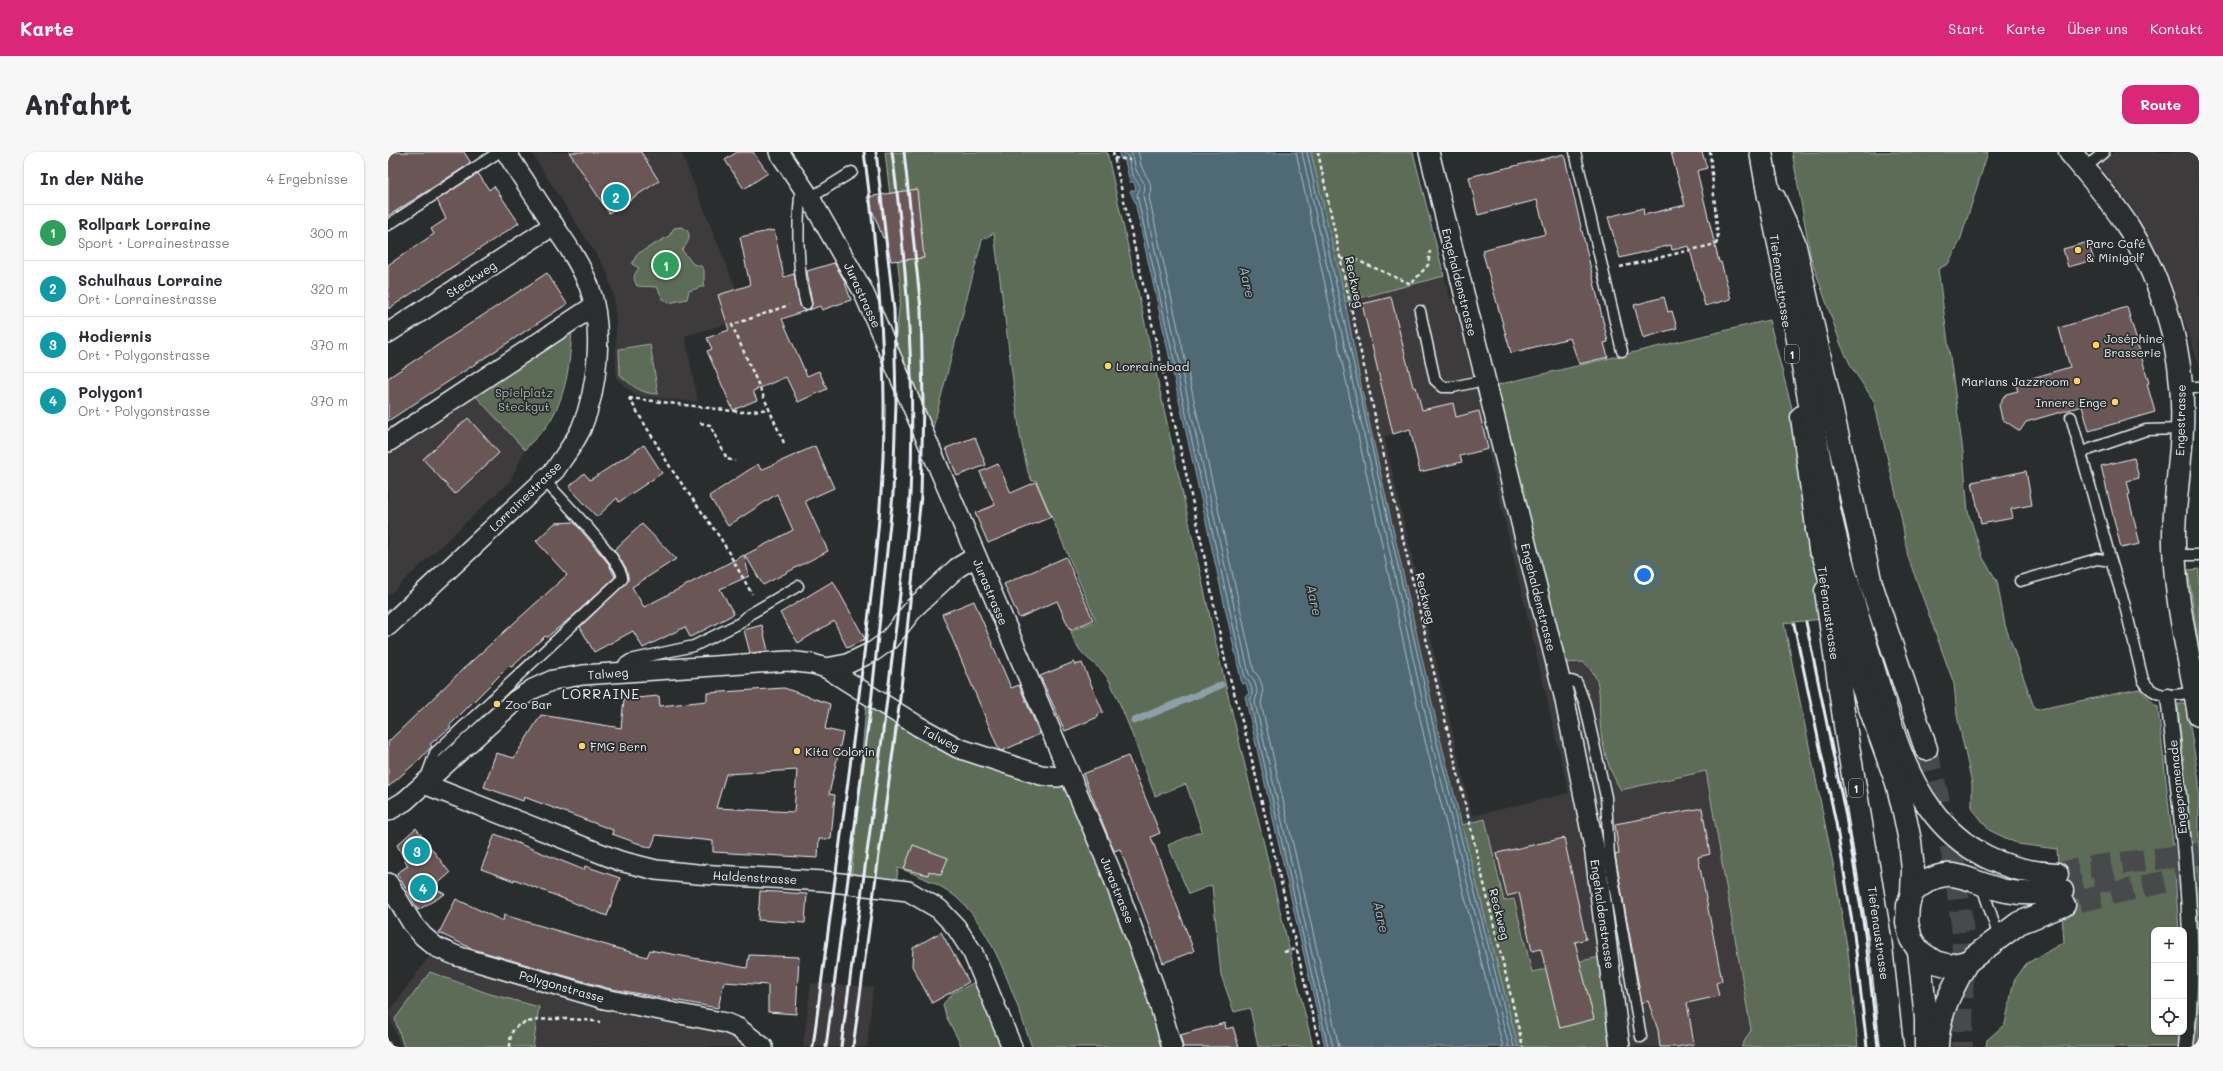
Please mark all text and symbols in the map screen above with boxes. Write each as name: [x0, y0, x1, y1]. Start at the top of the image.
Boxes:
text: Karte: [20, 16, 74, 41]
text: Start: [1948, 19, 1984, 38]
text: Karte: [2006, 19, 2045, 38]
text: Über uns: [2067, 19, 2128, 38]
text: Kontakt: [2150, 19, 2203, 38]
button: Route: [2122, 85, 2199, 124]
text: Anfahrt: [24, 86, 132, 122]
text: In der Nähe: [40, 167, 144, 189]
text: 4 Ergebnisse: [267, 170, 348, 187]
pin: 2: [603, 182, 629, 212]
text: Rollpark Lorraine: [78, 214, 211, 234]
text: 1: [50, 224, 56, 241]
text: 300 m: [310, 224, 348, 241]
street label: Engehaldenstrasse: [1439, 226, 1481, 338]
street label: Tiefenaustrasse: [1767, 233, 1795, 329]
text: Sport · Lorrainestrasse: [78, 234, 230, 251]
place label: Parc Café & Minigolf: [2086, 235, 2145, 265]
marker: Parc Café & Minigolf: [2073, 245, 2083, 255]
pin: 1: [653, 250, 679, 280]
street label: Reckweg: [1342, 255, 1368, 309]
street label: Steckweg: [443, 257, 499, 301]
street label: Jurastrasse: [841, 260, 885, 330]
water label: Aare: [1236, 265, 1260, 299]
text: Schulhaus Lorraine: [78, 270, 222, 290]
text: 2: [49, 280, 57, 297]
text: 320 m: [311, 280, 348, 297]
text: Ort · Lorrainestrasse: [78, 290, 217, 307]
text: Hodiernis: [78, 326, 152, 346]
place label: Joséphine Brasserie: [2104, 330, 2163, 360]
text: 3: [49, 336, 57, 353]
text: 370 m: [311, 336, 348, 353]
marker: Joséphine Brasserie: [2091, 340, 2101, 350]
road number: 1: [1785, 345, 1799, 363]
text: Ort · Polygonstrasse: [78, 346, 210, 363]
place label: Lorrainebad: [1116, 358, 1190, 374]
marker: Lorrainebad: [1103, 361, 1113, 371]
place label: Marians Jazzroom: [1961, 373, 2069, 389]
marker: Marians Jazzroom: [2072, 376, 2082, 386]
text: Polygon1: [78, 382, 143, 402]
park label: Spielplatz Steckgut: [495, 384, 553, 414]
street label: Engestrasse: [2171, 384, 2189, 456]
text: 4: [49, 392, 57, 409]
text: 370 m: [311, 392, 348, 409]
place label: Innere Enge: [2036, 394, 2107, 410]
marker: Innere Enge: [2110, 397, 2120, 407]
text: Ort · Polygonstrasse: [78, 402, 210, 419]
street label: Lorrainestrasse: [485, 457, 565, 535]
street label: Engehaldenstrasse: [1518, 541, 1560, 653]
street label: Jurastrasse: [970, 556, 1012, 628]
your location: [1634, 565, 1654, 585]
street label: Tiefenaustrasse: [1815, 565, 1843, 661]
street label: Reckweg: [1412, 571, 1440, 625]
water label: Aare: [1303, 583, 1327, 617]
street label: Talweg: [587, 664, 629, 682]
district label: LORRAINE: [562, 684, 640, 703]
place label: Zoo Bar: [505, 696, 552, 712]
marker: Zoo Bar: [492, 699, 502, 709]
street label: Talweg: [919, 721, 963, 755]
place label: FMG Bern: [590, 738, 647, 754]
street label: Engepromenade: [2164, 739, 2190, 835]
marker: FMG Bern: [577, 741, 587, 751]
place label: Kita Colorin: [805, 743, 875, 759]
marker: Kita Colorin: [792, 746, 802, 756]
road number: 1: [1849, 779, 1863, 797]
pin: 3: [404, 836, 430, 866]
street label: Jurastrasse: [1097, 854, 1139, 926]
street label: Engehaldenstrasse: [1587, 858, 1619, 970]
street label: Haldenstrasse: [712, 867, 798, 887]
pin: 4: [410, 873, 436, 903]
street label: Tiefenaustrasse: [1865, 885, 1893, 981]
street label: Reckweg: [1486, 887, 1514, 941]
water label: Aare: [1370, 900, 1394, 934]
map controls: [2151, 927, 2187, 1035]
button: +: [2151, 927, 2187, 963]
button: −: [2151, 963, 2187, 999]
street label: Polygonstrasse: [517, 966, 607, 1006]
button: locate: [2151, 999, 2187, 1035]

